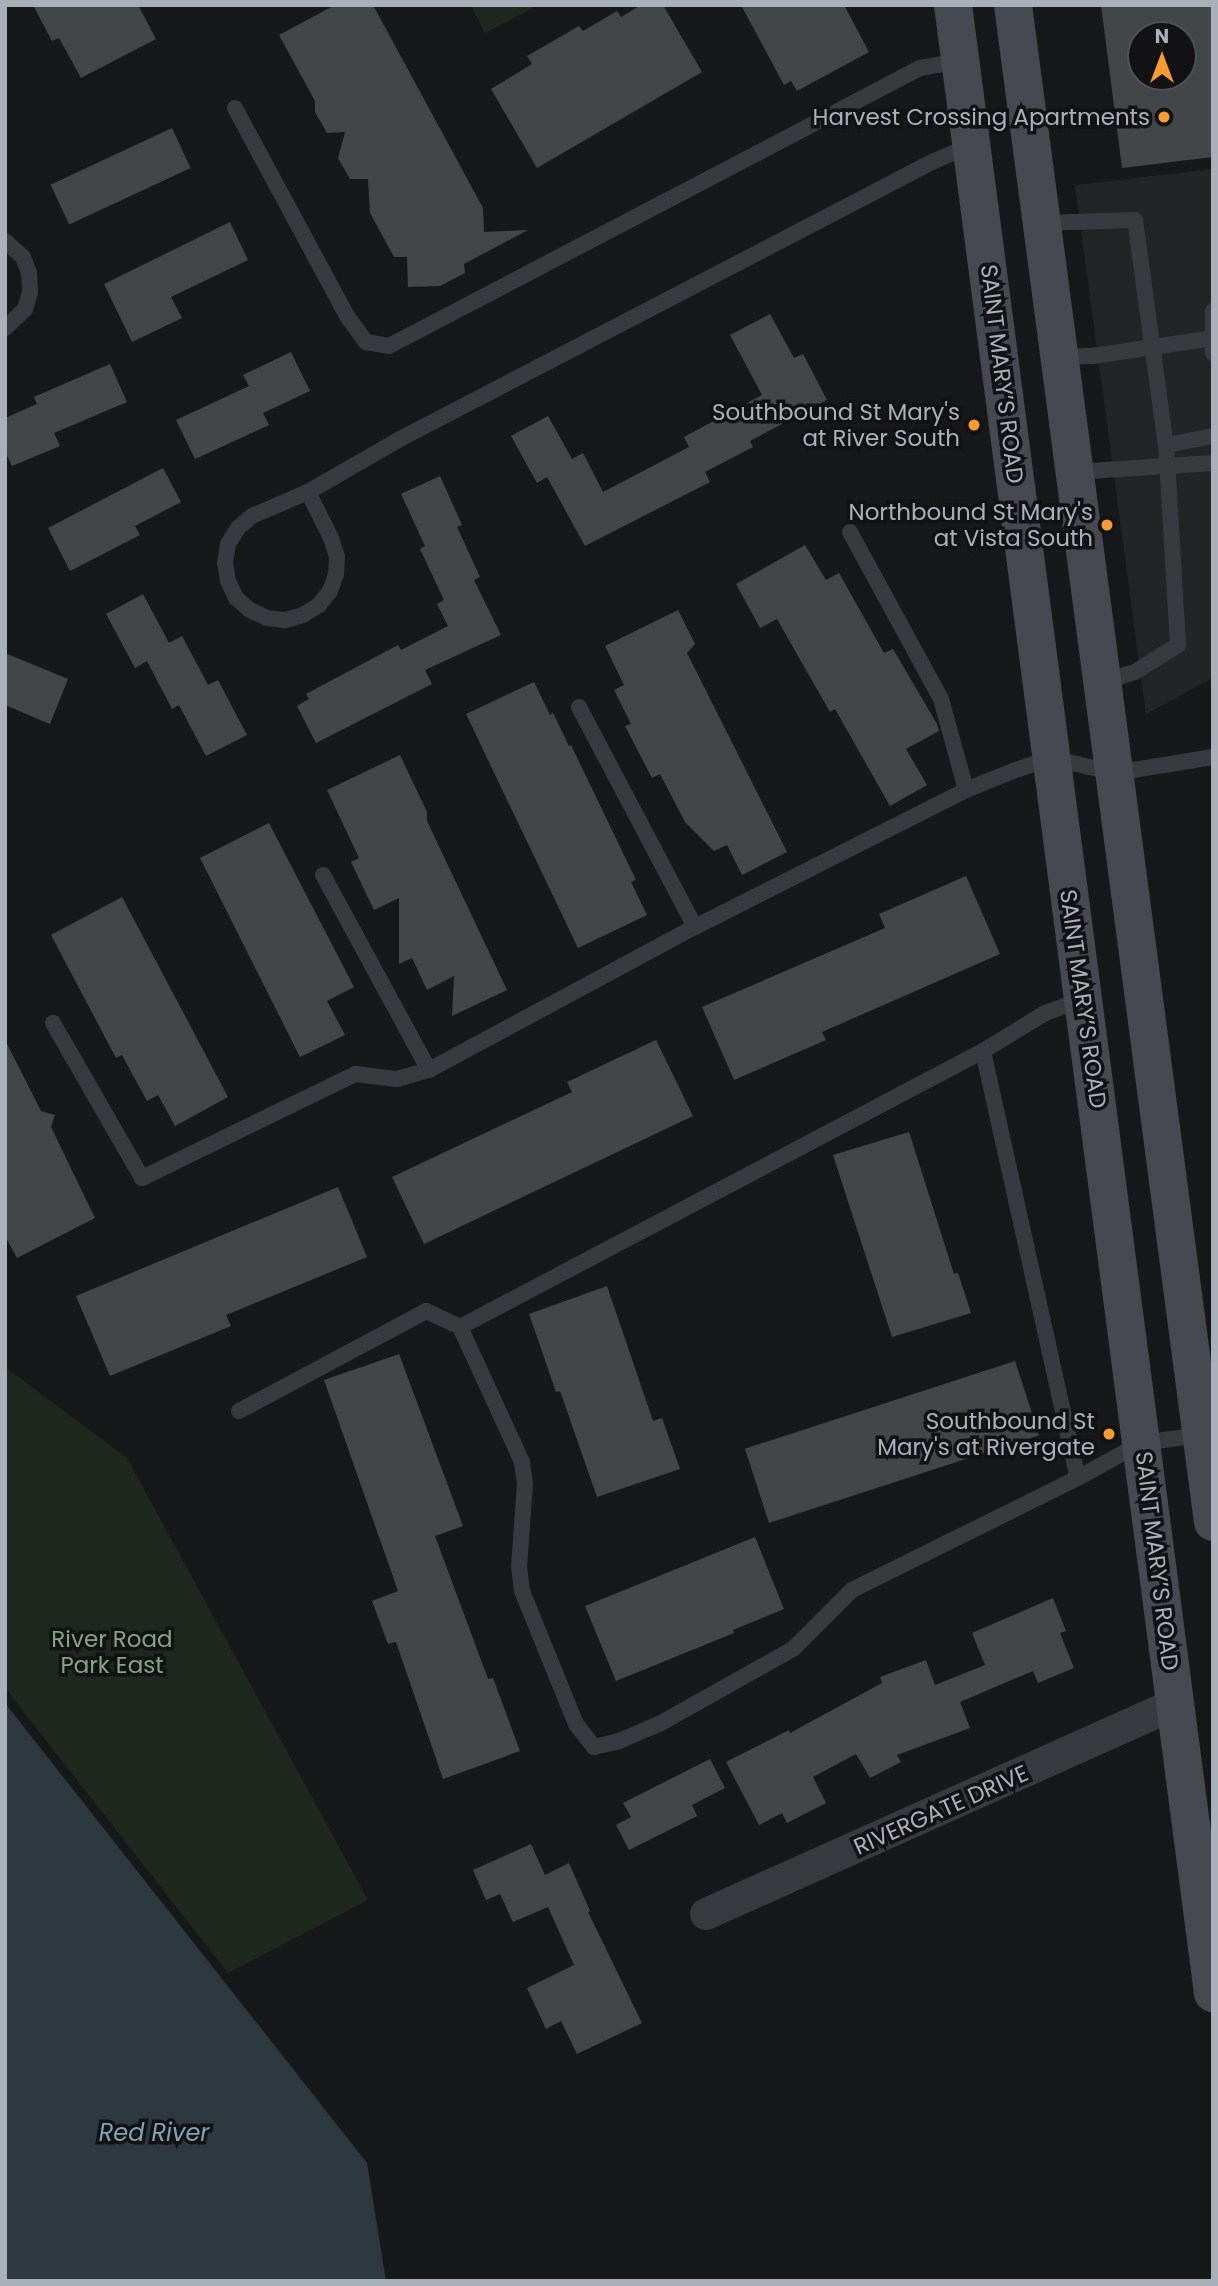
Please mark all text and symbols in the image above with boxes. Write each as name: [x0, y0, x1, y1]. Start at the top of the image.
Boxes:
north arrow: [1127, 21, 1197, 91]
text: N: [1155, 23, 1169, 50]
place label: Harvest Crossing Apartments: [813, 103, 1150, 131]
marker: Harvest Crossing Apartments: [1156, 109, 1172, 125]
street label: SAINT MARY’S ROAD: [975, 263, 1029, 485]
place label: Southbound St Mary's at River South: [712, 398, 960, 452]
marker: Southbound St Mary's at River South: [966, 417, 982, 433]
place label: Northbound St Mary's at Vista South: [848, 498, 1093, 552]
marker: Northbound St Mary's at Vista South: [1099, 517, 1115, 533]
street label: SAINT MARY’S ROAD: [1054, 888, 1112, 1110]
place label: Southbound St Mary's at Rivergate: [877, 1407, 1095, 1461]
marker: Southbound St Mary's at Rivergate: [1101, 1426, 1117, 1442]
street label: SAINT MARY’S ROAD: [1130, 1450, 1184, 1672]
park label: River Road Park East: [51, 1625, 173, 1679]
street label: RIVERGATE DRIVE: [850, 1759, 1032, 1861]
water label: Red River: [99, 2119, 209, 2147]

